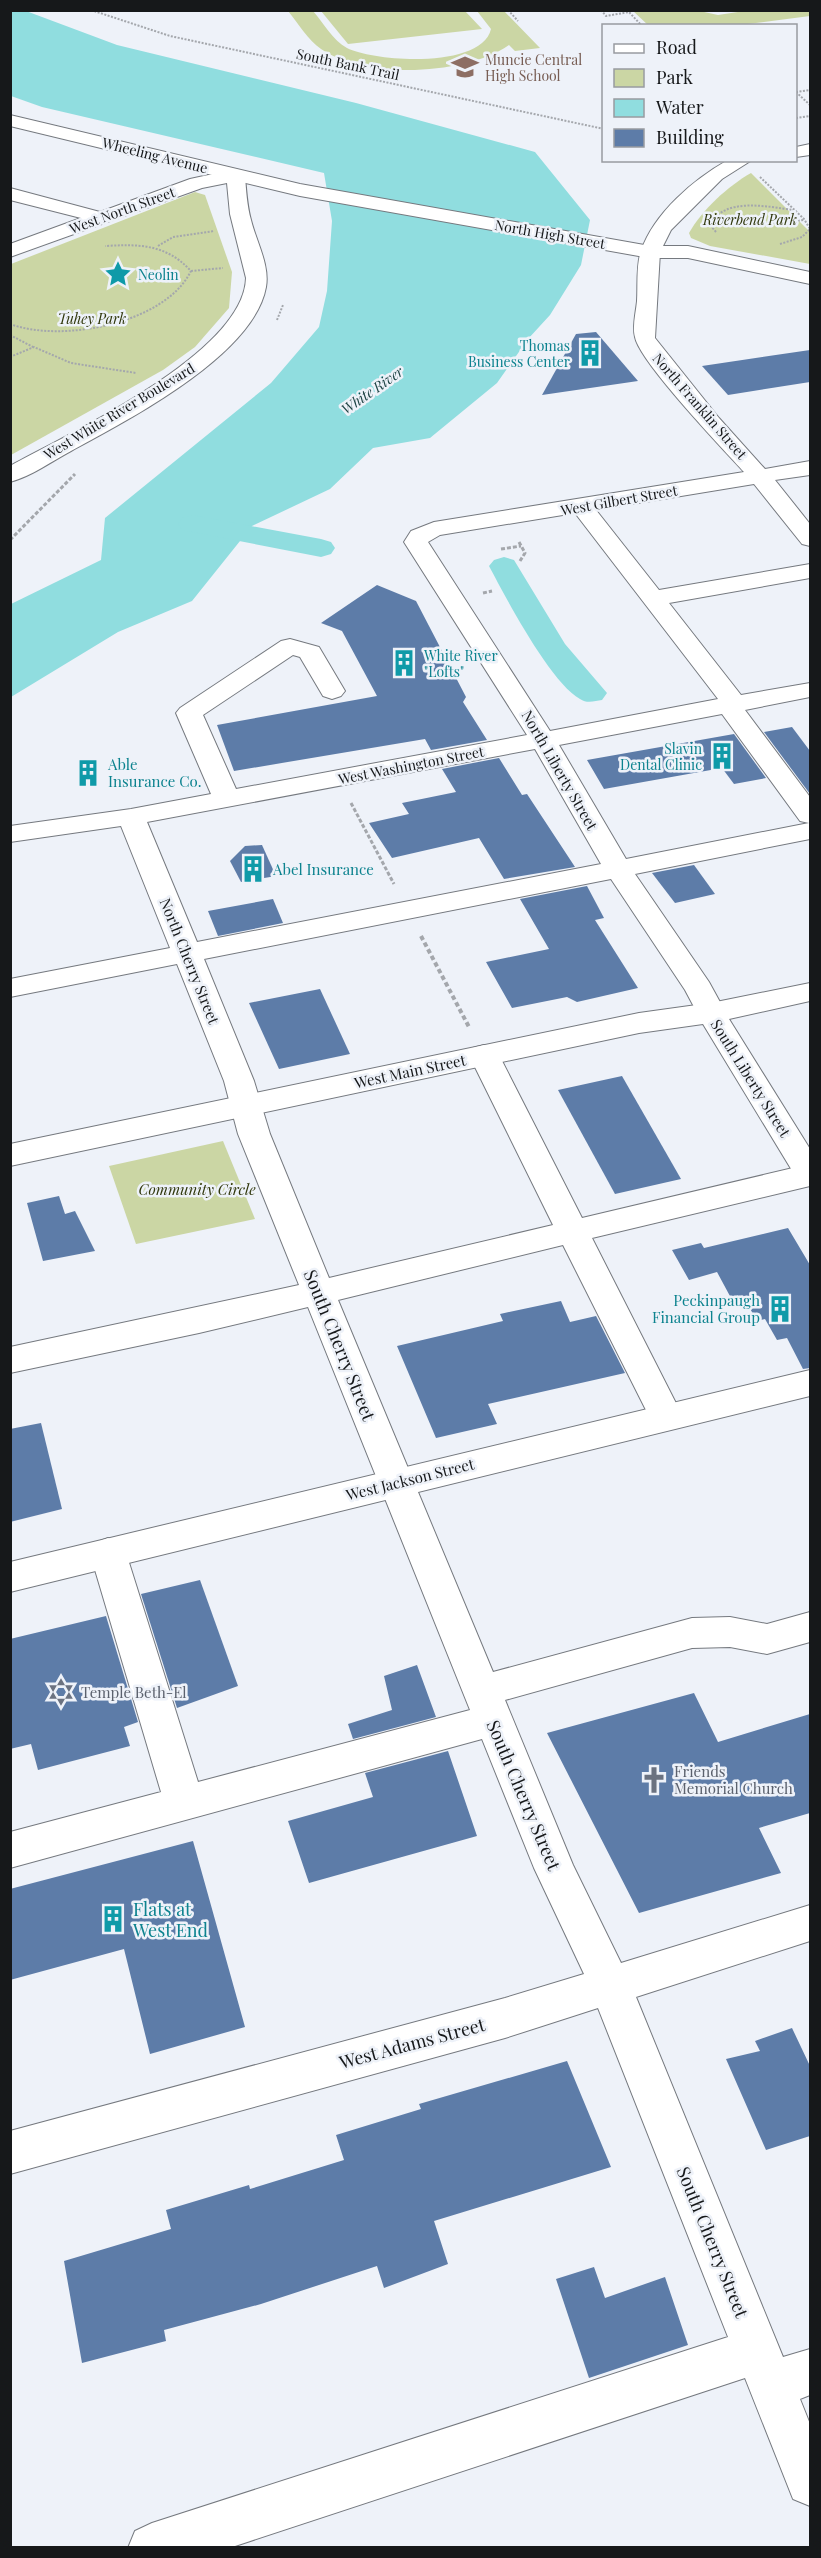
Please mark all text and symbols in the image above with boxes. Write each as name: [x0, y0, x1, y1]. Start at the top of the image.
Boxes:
legend: [602, 24, 797, 162]
text: Road: [656, 35, 697, 59]
street label: South Bank Trail: [295, 44, 401, 84]
place label: Muncie Central High School: [485, 50, 582, 85]
school or university icon: Muncie Central High School: [450, 52, 480, 82]
text: Park: [656, 65, 693, 89]
text: Water: [655, 95, 704, 119]
text: Building: [656, 125, 724, 149]
street label: Wheeling Avenue: [99, 132, 210, 177]
street label: West North Street: [66, 182, 178, 238]
park label: Riverbend Park: [702, 210, 797, 229]
street label: North High Street: [493, 215, 608, 253]
place icon: Neolin: [103, 259, 133, 289]
place label: Neolin: [138, 265, 179, 284]
park label: Tuhey Park: [58, 309, 126, 328]
place label: Thomas Business Center: [468, 336, 571, 371]
building icon: Thomas Business Center: [575, 338, 605, 368]
street label: North Franklin Street: [649, 349, 752, 464]
street label: West White River Boulevard: [39, 358, 198, 464]
water label: White River: [337, 361, 408, 418]
street label: West Gilbert Street: [558, 480, 680, 520]
place label: White River "Lofts": [423, 646, 498, 681]
building icon: White River "Lofts": [389, 648, 419, 678]
street label: North Liberty Street: [517, 706, 603, 834]
place label: Slavin Dental Clinic: [620, 739, 703, 774]
street label: West Washington Street: [336, 741, 486, 789]
building icon: Slavin Dental Clinic: [707, 741, 737, 771]
place label: Able Insurance Co.: [107, 754, 202, 791]
building icon: Able Insurance Co.: [73, 758, 103, 788]
building icon: Abel Insurance: [238, 854, 268, 884]
place label: Abel Insurance: [272, 859, 374, 879]
street label: North Cherry Street: [156, 895, 225, 1028]
street label: South Liberty Street: [707, 1015, 796, 1141]
street label: West Main Street: [351, 1049, 468, 1093]
park label: Community Circle: [138, 1179, 256, 1199]
street label: South Cherry Street: [299, 1266, 382, 1425]
place label: Peckinpaugh Financial Group: [652, 1290, 760, 1327]
building icon: Peckinpaugh Financial Group: [765, 1294, 795, 1324]
street label: West Jackson Street: [343, 1453, 477, 1505]
synagogue icon: Temple Beth-El: [46, 1677, 76, 1707]
place label: Temple Beth-El: [81, 1682, 187, 1702]
street label: South Cherry Street: [482, 1716, 567, 1874]
place label: Friends Memorial Church: [674, 1761, 793, 1798]
church icon: Friends Memorial Church: [639, 1765, 669, 1795]
place label: Flats at West End: [132, 1897, 208, 1942]
building icon: Flats at West End: [98, 1904, 128, 1934]
street label: West Adams Street: [336, 2012, 488, 2074]
street label: South Cherry Street: [672, 2163, 755, 2322]

